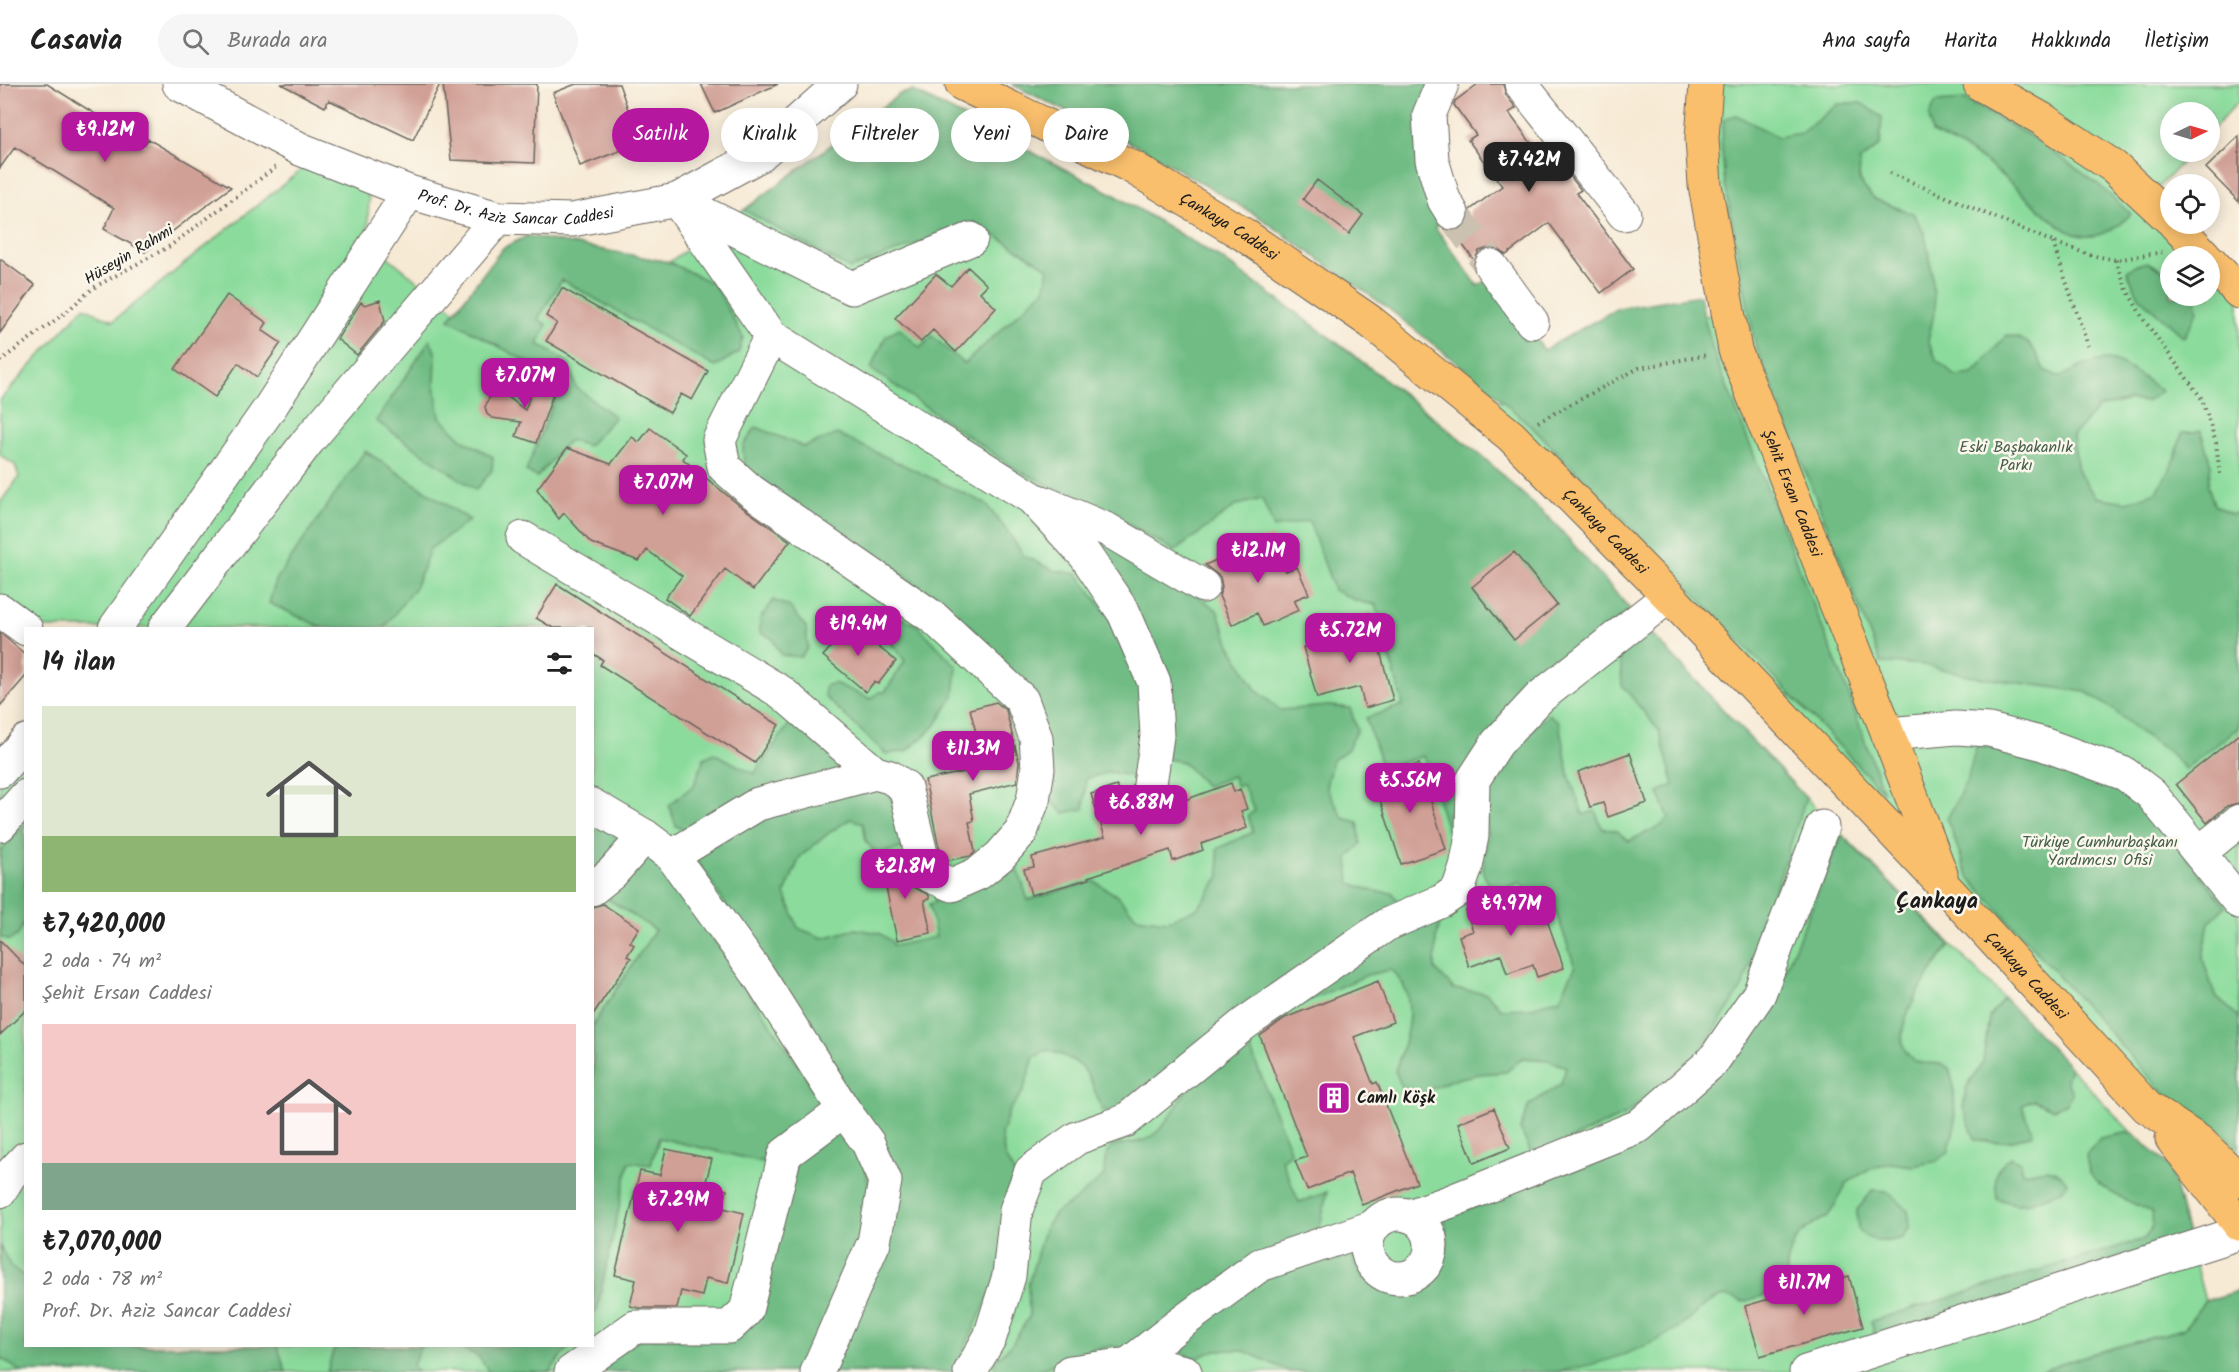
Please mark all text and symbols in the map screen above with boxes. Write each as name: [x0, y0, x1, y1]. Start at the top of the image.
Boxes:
search box: [158, 14, 578, 68]
text: Casavia: [30, 19, 122, 64]
text: Burada ara: [227, 24, 328, 59]
icon: search: [179, 25, 212, 58]
text: Ana sayfa: [1822, 25, 1911, 58]
text: Harita: [1944, 25, 1998, 58]
text: Hakkında: [2031, 25, 2111, 58]
text: İletişim: [2144, 25, 2209, 58]
north arrow: [2160, 102, 2220, 162]
map controls: [2160, 102, 2220, 306]
chip: Satılık: [612, 108, 709, 162]
chip: Kiralık: [721, 108, 818, 162]
chip: Filtreler: [830, 108, 939, 162]
chip: Yeni: [951, 108, 1031, 162]
chip: Daire: [1043, 108, 1129, 162]
pin: ₺9.12M: [56, 112, 154, 163]
text: ₺9.12M: [76, 115, 134, 147]
pin: ₺7.42M: [1480, 142, 1578, 193]
text: ₺7.42M: [1498, 145, 1560, 177]
button: locate: [2160, 174, 2220, 234]
street label: Prof. Dr. Aziz Sancar Caddesi: [415, 183, 617, 233]
street label: Çankaya Caddesi: [1175, 186, 1285, 268]
street label: Hüseyin Rahmi: [79, 218, 180, 292]
button: layers: [2160, 246, 2220, 306]
pin: ₺7.07M: [476, 358, 574, 409]
text: ₺7.07M: [495, 361, 555, 393]
street label: Şehit Ersan Caddesi: [1755, 425, 1829, 562]
park label: Eski Başbakanlık Parkı: [1959, 435, 2073, 478]
pin: ₺7.07M: [614, 465, 712, 516]
text: ₺7.07M: [633, 468, 693, 500]
street label: Çankaya Caddesi: [1557, 483, 1655, 581]
pin: ₺12.1M: [1209, 533, 1307, 584]
text: ₺12.1M: [1231, 536, 1285, 568]
pin: ₺19.4M: [809, 606, 907, 657]
text: ₺19.4M: [829, 609, 887, 641]
pin: ₺5.72M: [1301, 613, 1399, 664]
text: ₺5.72M: [1319, 616, 1381, 648]
text: 14 ilan: [42, 642, 115, 684]
icon: filters: [543, 647, 576, 680]
pin: ₺11.3M: [924, 731, 1022, 782]
text: ₺11.3M: [946, 734, 1000, 766]
icon: home: [255, 745, 363, 853]
pin: ₺5.56M: [1361, 763, 1459, 814]
text: ₺5.56M: [1379, 766, 1441, 798]
pin: ₺6.88M: [1092, 785, 1190, 836]
text: ₺6.88M: [1108, 788, 1174, 820]
park label: Türkiye Cumhurbaşkanı Yardımcısı Ofisi: [2022, 830, 2178, 873]
pin: ₺21.8M: [856, 849, 954, 900]
text: ₺21.8M: [875, 852, 935, 884]
district label: Çankaya: [1896, 885, 1978, 920]
pin: ₺9.97M: [1462, 886, 1560, 937]
text: ₺9.97M: [1481, 889, 1541, 921]
text: ₺7,420,000: [42, 904, 165, 946]
street label: Çankaya Caddesi: [1979, 926, 2075, 1027]
text: 2 oda · 74 m²: [42, 946, 161, 978]
text: Şehit Ersan Caddesi: [42, 978, 212, 1010]
icon: home: [255, 1063, 363, 1171]
building icon: Camlı Köşk: [1316, 1080, 1352, 1116]
place label: Camlı Köşk: [1357, 1086, 1436, 1111]
pin: ₺7.29M: [629, 1182, 727, 1233]
text: ₺7.29M: [647, 1185, 709, 1217]
text: ₺7,070,000: [42, 1222, 161, 1264]
text: 2 oda · 78 m²: [42, 1264, 162, 1296]
pin: ₺11.7M: [1755, 1265, 1853, 1316]
text: ₺11.7M: [1778, 1268, 1830, 1300]
text: Prof. Dr. Aziz Sancar Caddesi: [42, 1296, 291, 1328]

